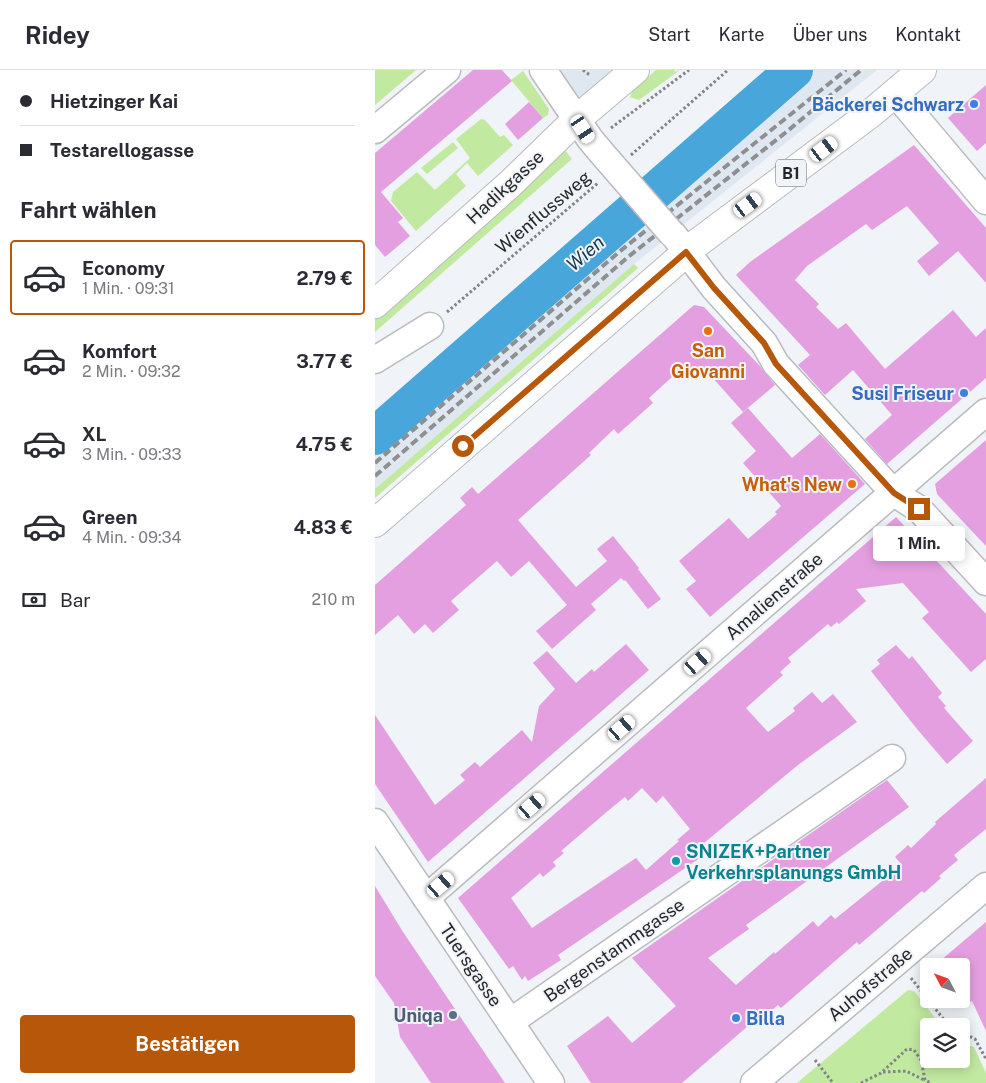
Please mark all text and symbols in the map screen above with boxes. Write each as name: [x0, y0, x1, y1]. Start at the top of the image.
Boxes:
text: Ridey: [25, 21, 90, 49]
text: Start: [648, 24, 691, 45]
text: Karte: [719, 24, 764, 45]
text: Über uns: [792, 24, 867, 45]
text: Kontakt: [895, 24, 961, 45]
text: Hietzinger Kai: [50, 90, 178, 112]
place label: Bäckerei Schwarz: [812, 94, 964, 115]
marker: Bäckerei Schwarz: [968, 98, 980, 110]
car: [568, 112, 597, 146]
car: [807, 134, 840, 164]
text: Testarellogasse: [50, 139, 194, 161]
street label: Hadikgasse: [462, 146, 548, 228]
road number: B1: [776, 160, 806, 186]
street label: Wienflussweg: [491, 166, 595, 258]
car: [731, 190, 764, 220]
text: Fahrt wählen: [20, 197, 157, 223]
water label: Wien: [561, 230, 609, 276]
icon: car: [22, 255, 67, 300]
text: Economy: [82, 257, 165, 279]
text: 2.79 €: [296, 267, 353, 289]
text: 1 Min. · 09:31: [82, 279, 175, 298]
marker: San Giovanni: [702, 325, 714, 337]
icon: car: [22, 338, 67, 383]
text: Komfort: [82, 340, 157, 362]
place label: San Giovanni: [671, 340, 745, 382]
text: 3.77 €: [296, 350, 353, 372]
text: 2 Min. · 09:32: [82, 362, 181, 381]
place label: Susi Friseur: [851, 383, 955, 404]
marker: Susi Friseur: [958, 387, 970, 399]
icon: car: [22, 421, 67, 466]
text: XL: [82, 423, 107, 445]
text: 4.75 €: [296, 433, 353, 455]
route start: [452, 435, 474, 457]
text: 3 Min. · 09:33: [82, 445, 182, 464]
place label: What's New: [742, 474, 842, 495]
marker: What's New: [846, 478, 858, 490]
route end: [908, 498, 930, 520]
icon: car: [22, 504, 67, 549]
text: Green: [82, 506, 137, 528]
text: 4.83 €: [293, 516, 353, 538]
callout: 1 Min.: [873, 526, 965, 562]
text: 4 Min. · 09:34: [82, 528, 182, 547]
text: 1 Min.: [897, 534, 941, 553]
street label: Amalienstraße: [721, 548, 827, 644]
icon: cash: [20, 586, 48, 614]
text: Bar: [60, 589, 91, 611]
text: 210 m: [311, 590, 355, 609]
car: [681, 646, 714, 678]
car: [605, 712, 638, 744]
car: [515, 790, 548, 822]
place label: SNIZEK+Partner Verkehrsplanungs GmbH: [686, 841, 901, 883]
marker: SNIZEK+Partner Verkehrsplanungs GmbH: [670, 855, 682, 867]
car: [424, 869, 457, 901]
street label: Bergenstammgasse: [540, 894, 688, 1006]
street label: Tuersgasse: [436, 920, 506, 1010]
street label: Auhofstraße: [823, 943, 917, 1025]
north arrow: [920, 958, 970, 1008]
map controls: [920, 958, 970, 1068]
place label: Uniqa: [393, 1005, 443, 1026]
place label: Billa: [746, 1008, 785, 1029]
marker: Uniqa: [447, 1009, 459, 1021]
marker: Billa: [730, 1012, 742, 1024]
button: Bestätigen: [20, 1015, 355, 1073]
button: layers: [920, 1018, 970, 1068]

